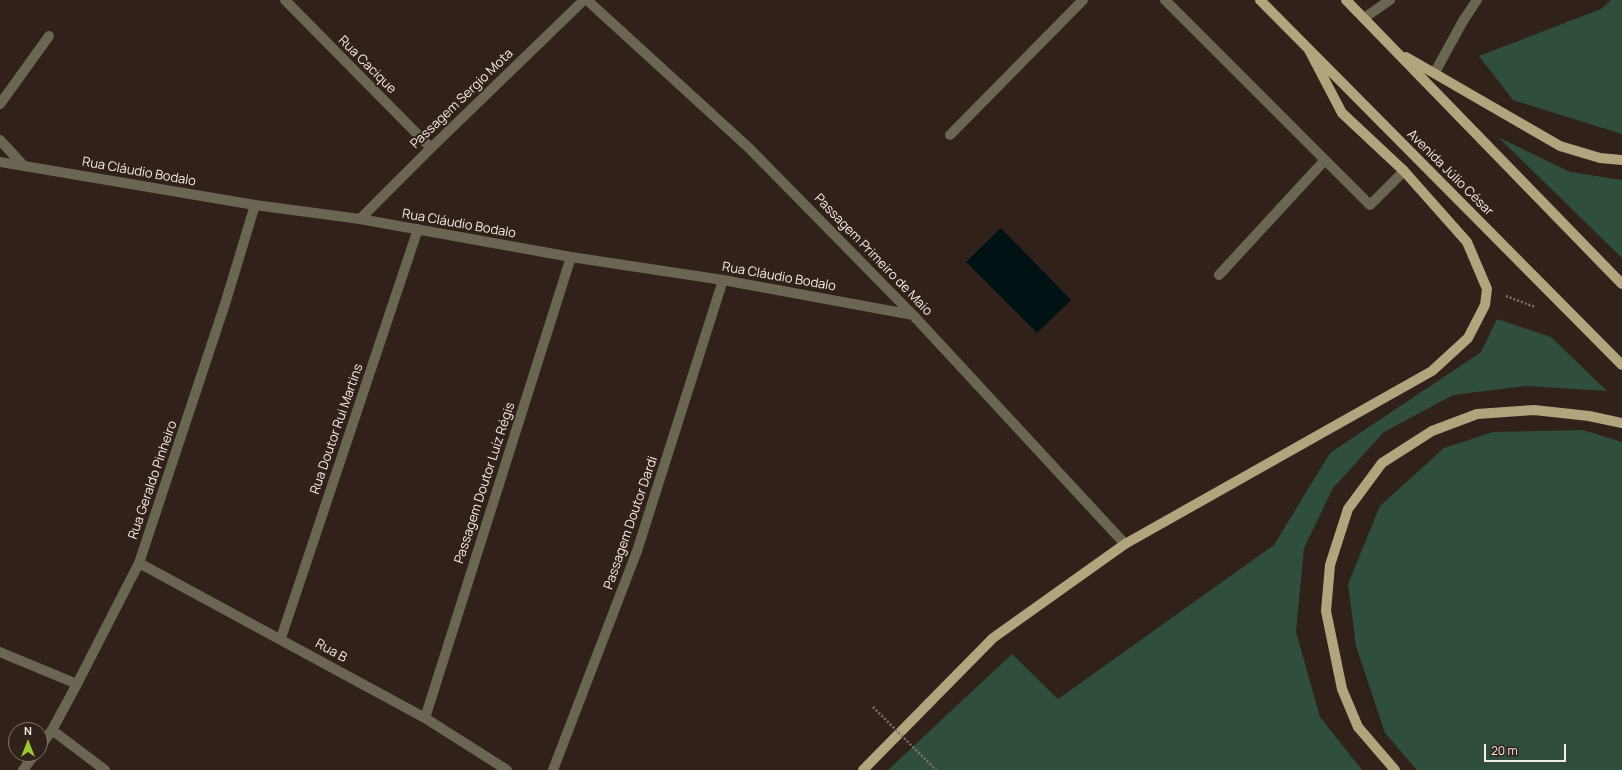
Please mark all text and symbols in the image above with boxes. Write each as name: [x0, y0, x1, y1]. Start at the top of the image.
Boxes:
street label: Rua Cacique: [335, 33, 399, 97]
street label: Passagem Sergio Mota: [407, 46, 517, 152]
street label: Avenida Júlio César: [1404, 127, 1496, 219]
street label: Rua Cláudio Bodalo: [81, 154, 197, 190]
street label: Passagem Primeiro de Maio: [811, 191, 935, 319]
street label: Rua Cláudio Bodalo: [401, 206, 517, 242]
street label: Rua Cláudio Bodalo: [721, 259, 837, 295]
street label: Rua Doutor Rui Martins: [307, 362, 367, 496]
street label: Passagem Doutor Luíz Régis: [452, 400, 518, 566]
street label: Rua Geraldo Pinheiro: [125, 419, 181, 541]
street label: Passagem Doutor Dardi: [601, 454, 661, 592]
street label: Rua B: [312, 636, 350, 666]
north arrow: [8, 722, 48, 762]
text: N: [24, 723, 32, 738]
scale bar: [1486, 736, 1568, 762]
text: 20 m: [1491, 742, 1518, 759]

